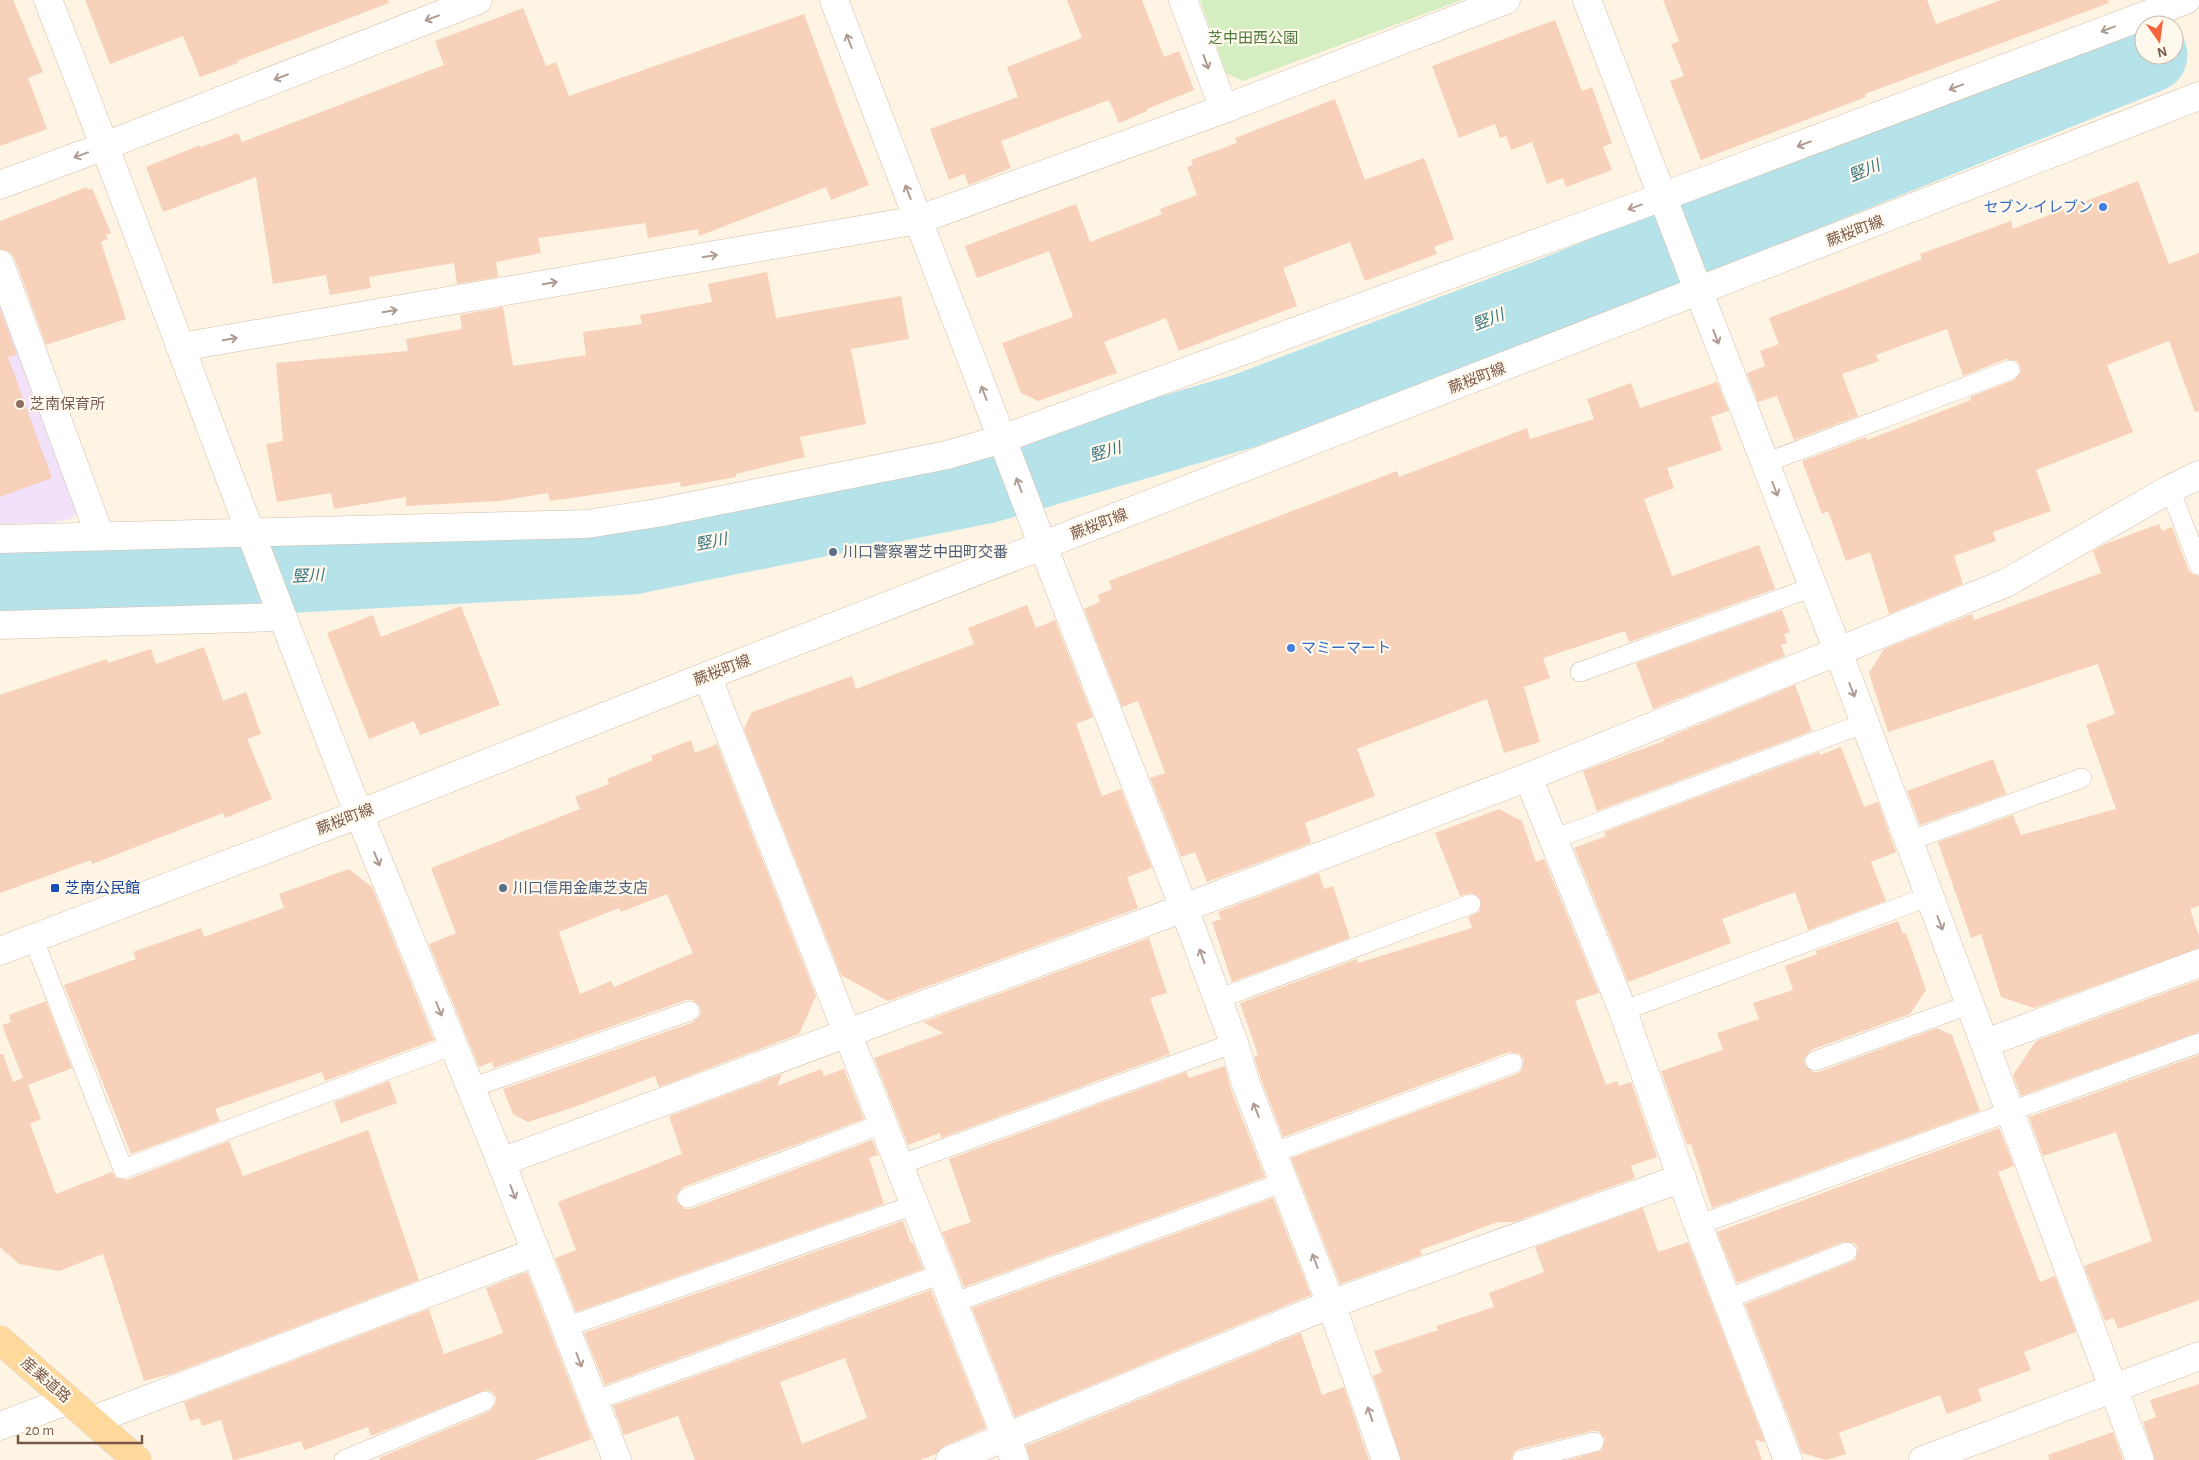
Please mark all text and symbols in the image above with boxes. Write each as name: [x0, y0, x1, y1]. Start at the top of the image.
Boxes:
one-way arrow: [425, 14, 440, 23]
north arrow: [2134, 15, 2184, 65]
one-way arrow: [2101, 25, 2116, 35]
park label: 芝中田西公園: [1208, 30, 1298, 46]
one-way arrow: [844, 33, 853, 48]
text: N: [2155, 44, 2168, 60]
one-way arrow: [1202, 54, 1211, 69]
one-way arrow: [274, 73, 289, 82]
one-way arrow: [1948, 83, 1963, 92]
one-way arrow: [1796, 140, 1812, 149]
one-way arrow: [73, 151, 89, 160]
water label: 竪川: [1847, 157, 1884, 184]
one-way arrow: [902, 185, 911, 200]
place label: セブン-イレブン: [1983, 199, 2093, 215]
marker: セブン-イレブン: [2097, 201, 2109, 213]
one-way arrow: [1628, 203, 1643, 212]
street label: 蕨桜町線: [1824, 213, 1886, 249]
one-way arrow: [702, 250, 718, 260]
one-way arrow: [541, 278, 557, 288]
one-way arrow: [381, 306, 397, 316]
water label: 竪川: [1471, 306, 1508, 333]
one-way arrow: [1712, 329, 1721, 345]
one-way arrow: [221, 333, 237, 343]
street label: 蕨桜町線: [1446, 360, 1508, 396]
one-way arrow: [979, 386, 988, 401]
place label: 芝南保育所: [30, 396, 105, 412]
marker: 芝南保育所: [14, 398, 26, 410]
water label: 竪川: [1088, 439, 1125, 464]
one-way arrow: [1014, 478, 1023, 493]
one-way arrow: [1771, 481, 1780, 496]
street label: 蕨桜町線: [1068, 506, 1130, 542]
water label: 竪川: [694, 531, 730, 553]
place label: 川口警察署芝中田町交番: [843, 544, 1008, 560]
marker: 川口警察署芝中田町交番: [827, 546, 839, 558]
water label: 竪川: [292, 567, 326, 585]
place label: マミーマート: [1301, 641, 1391, 656]
marker: マミーマート: [1285, 642, 1297, 654]
street label: 蕨桜町線: [691, 652, 753, 688]
one-way arrow: [1848, 681, 1857, 697]
street label: 蕨桜町線: [314, 801, 376, 837]
one-way arrow: [373, 851, 382, 866]
place label: 芝南公民館: [65, 880, 140, 896]
place label: 川口信用金庫芝支店: [513, 880, 648, 896]
marker: 芝南公民館: [49, 882, 61, 894]
marker: 川口信用金庫芝支店: [497, 882, 509, 894]
one-way arrow: [1936, 915, 1945, 931]
one-way arrow: [1197, 949, 1206, 965]
one-way arrow: [435, 1001, 445, 1016]
one-way arrow: [1251, 1103, 1260, 1118]
one-way arrow: [509, 1184, 518, 1199]
one-way arrow: [1310, 1254, 1319, 1269]
one-way arrow: [575, 1352, 584, 1367]
street label: 産業道路: [18, 1354, 74, 1406]
one-way arrow: [1365, 1407, 1374, 1422]
scale bar: [18, 1412, 141, 1444]
text: 20 m: [25, 1423, 54, 1438]

